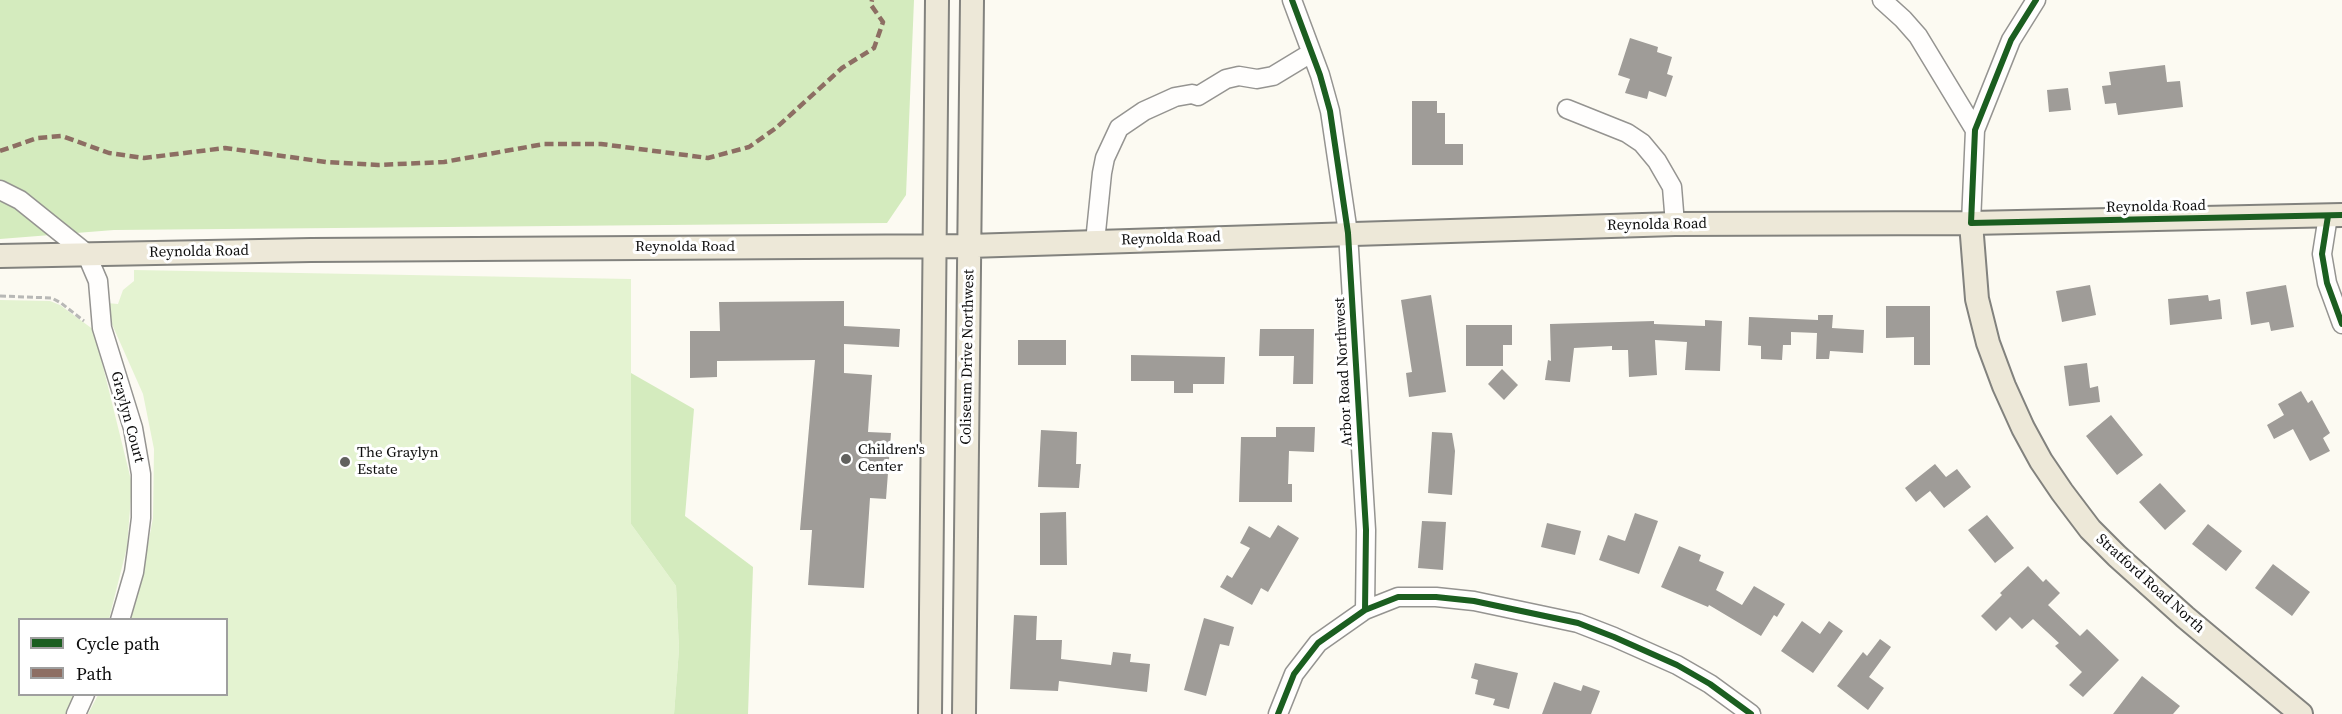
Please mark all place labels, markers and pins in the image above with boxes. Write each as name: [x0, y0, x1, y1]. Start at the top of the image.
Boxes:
place label: Children's Center: [858, 441, 925, 476]
place label: The Graylyn Estate: [357, 444, 439, 479]
marker: Children's Center: [839, 452, 853, 466]
marker: The Graylyn Estate: [338, 455, 352, 469]

